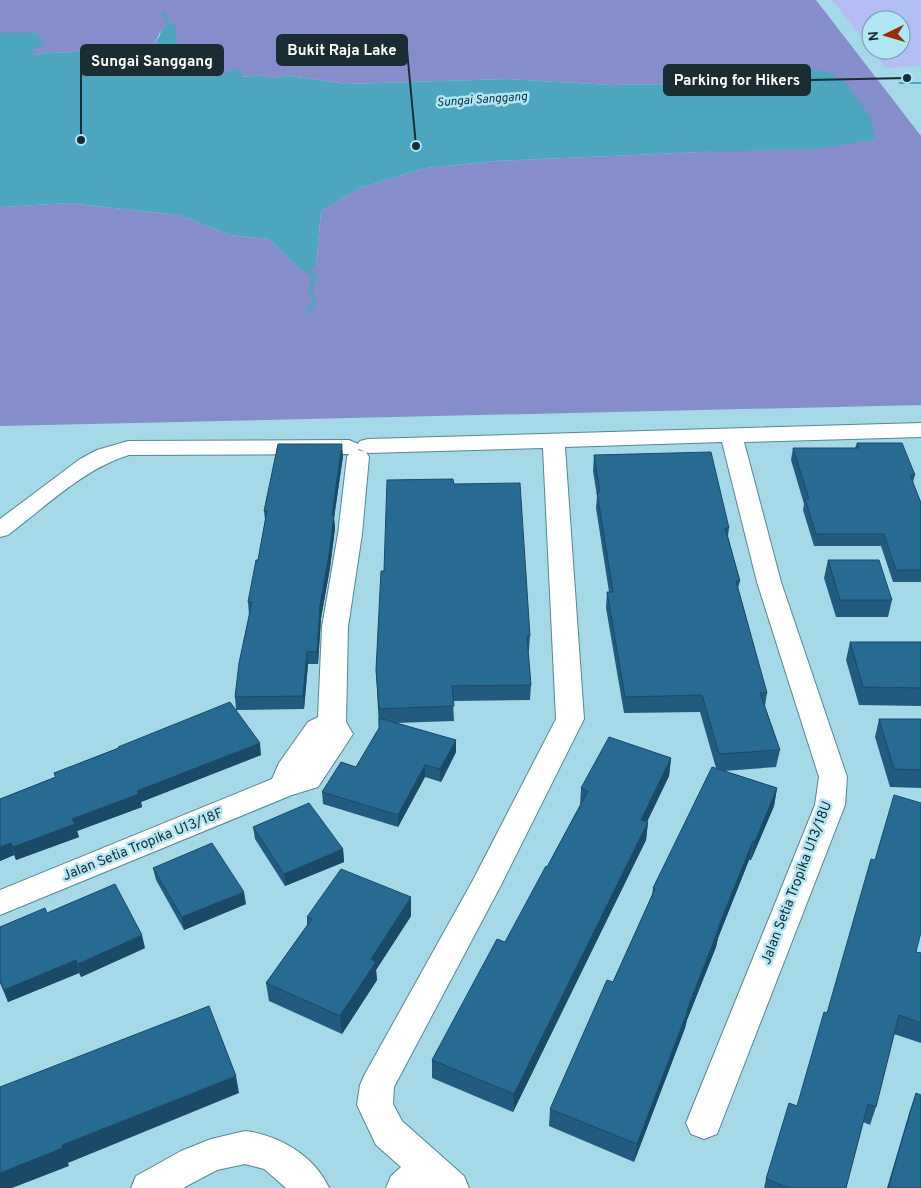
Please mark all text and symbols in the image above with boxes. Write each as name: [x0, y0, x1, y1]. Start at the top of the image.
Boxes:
north arrow: [861, 10, 911, 60]
text: N: [866, 30, 883, 42]
callout: Bukit Raja Lake: [277, 35, 407, 65]
text: Bukit Raja Lake: [287, 42, 397, 61]
callout: Sungai Sanggang: [81, 45, 223, 75]
text: Sungai Sanggang: [91, 53, 213, 72]
callout: Parking for Hikers: [664, 65, 810, 95]
text: Parking for Hikers: [674, 72, 800, 91]
water label: Sungai Sanggang: [436, 89, 528, 111]
street label: Jalan Setia Tropika U13/18U: [758, 799, 836, 967]
street label: Jalan Setia Tropika U13/18F: [60, 805, 226, 885]

